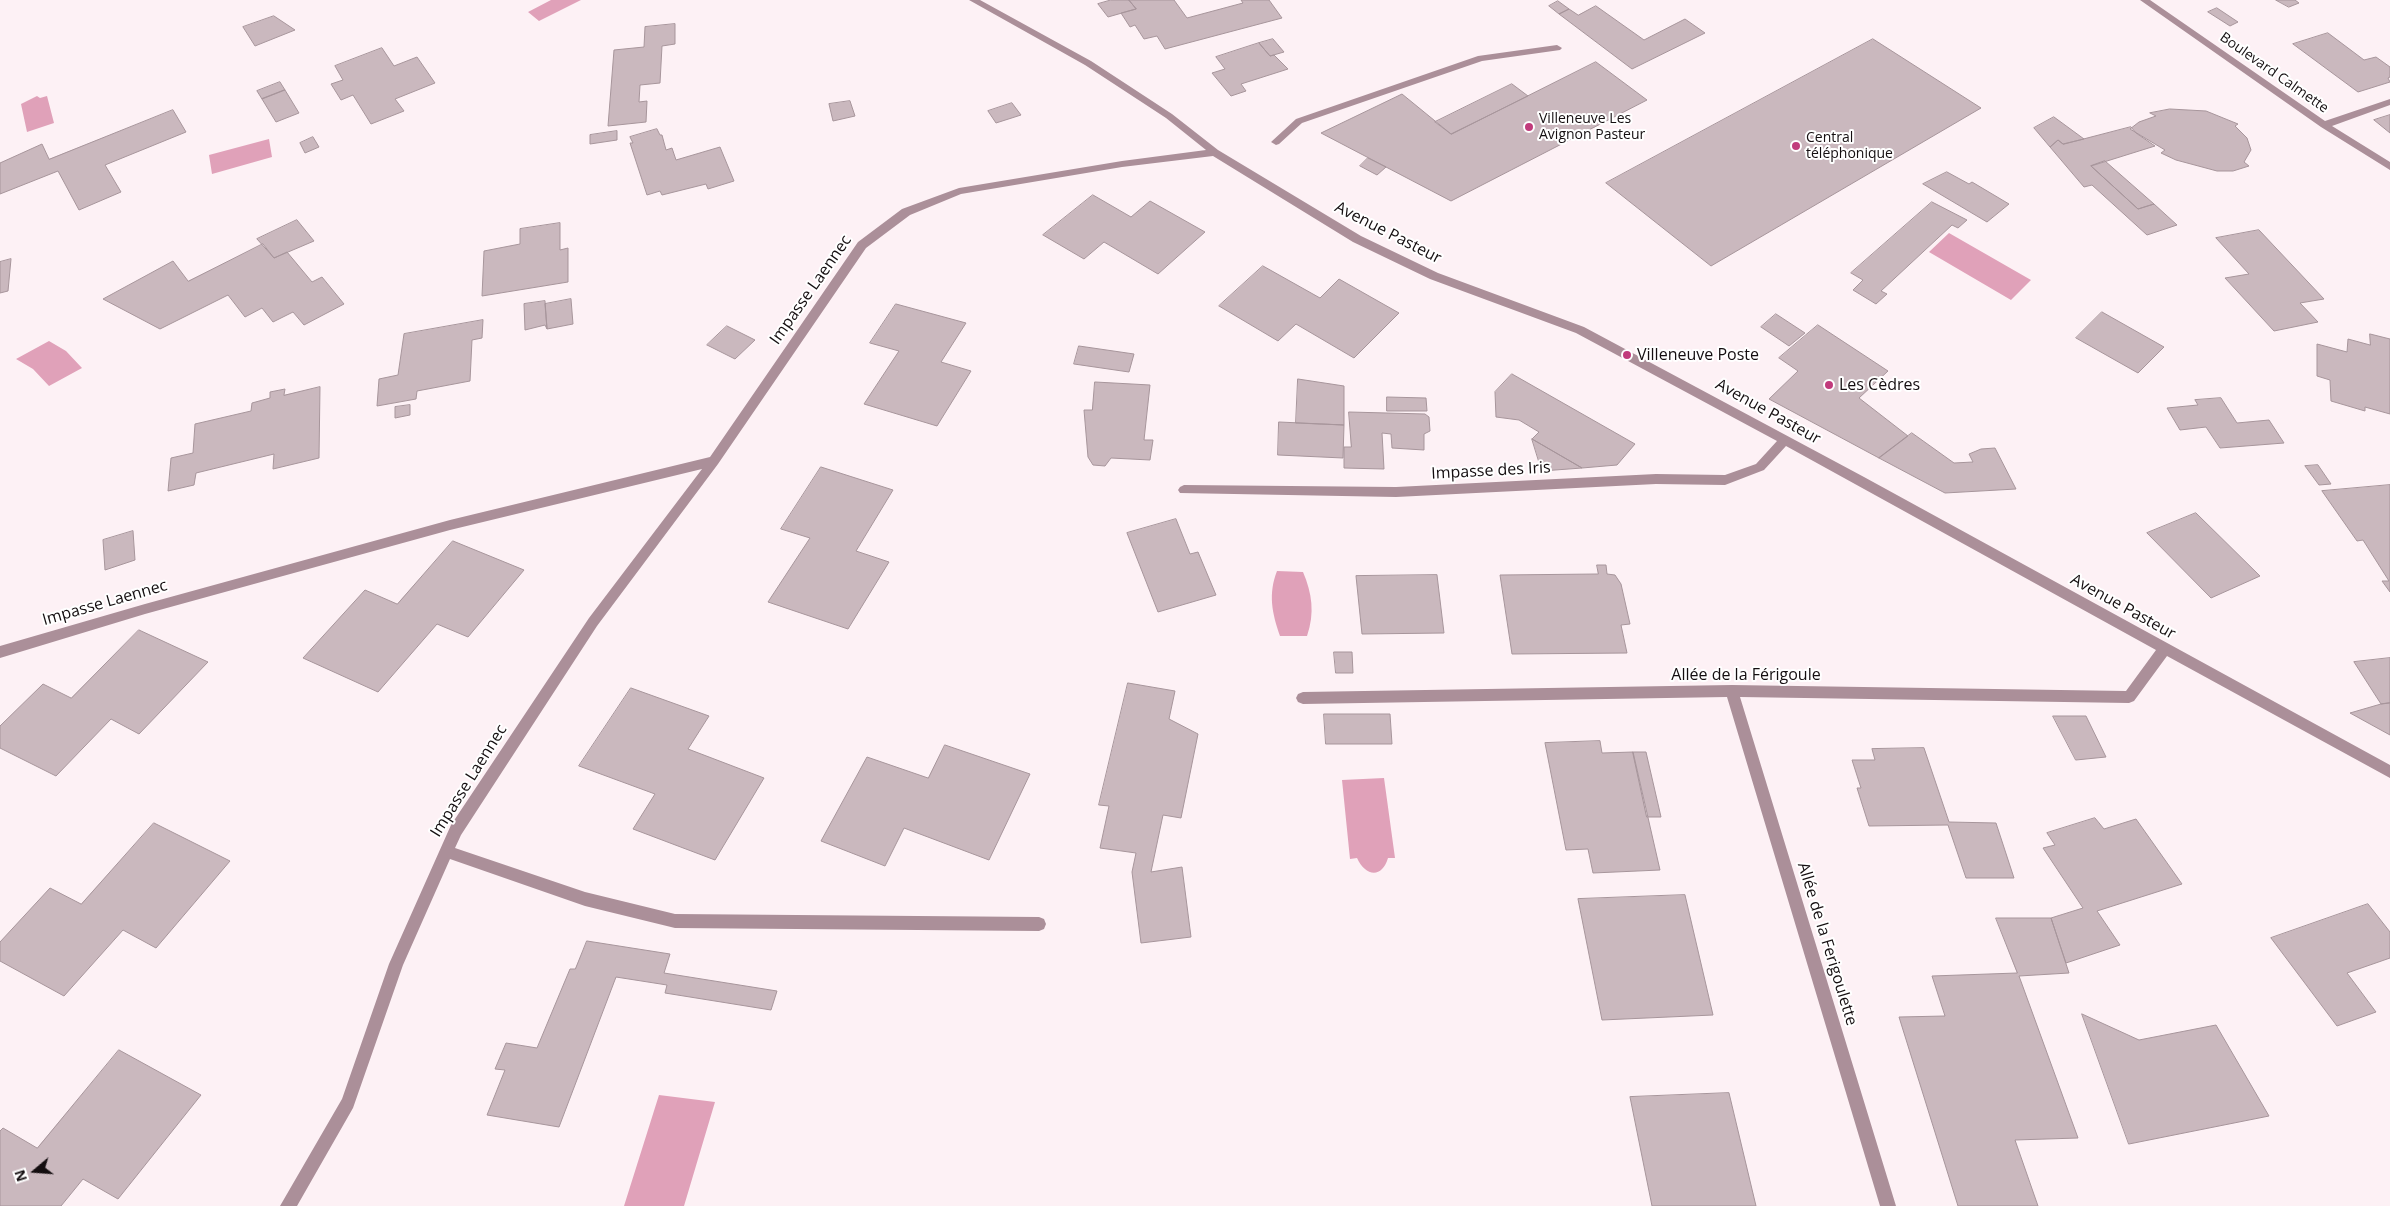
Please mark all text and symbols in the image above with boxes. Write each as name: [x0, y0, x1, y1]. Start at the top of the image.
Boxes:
street label: Boulevard Calmette: [2216, 29, 2332, 117]
place label: Villeneuve Les Avignon Pasteur: [1539, 111, 1645, 144]
marker: Villeneuve Les Avignon Pasteur: [1523, 121, 1535, 133]
place label: Central téléphonique: [1806, 130, 1893, 162]
marker: Central téléphonique: [1790, 140, 1802, 152]
street label: Avenue Pasteur: [1332, 198, 1444, 268]
street label: Impasse Laennec: [766, 232, 856, 348]
place label: Villeneuve Poste: [1637, 345, 1759, 365]
marker: Villeneuve Poste: [1621, 349, 1633, 361]
street label: Avenue Pasteur: [1712, 375, 1824, 449]
place label: Les Cèdres: [1839, 375, 1920, 395]
marker: Les Cèdres: [1823, 379, 1835, 391]
street label: Impasse des Iris: [1431, 458, 1551, 484]
street label: Avenue Pasteur: [2067, 570, 2179, 644]
street label: Impasse Laennec: [40, 576, 170, 630]
street label: Allée de la Férigoule: [1671, 665, 1821, 685]
street label: Impasse Laennec: [427, 721, 511, 841]
street label: Allée de la Ferigoulette: [1793, 860, 1861, 1028]
north arrow: [10, 1146, 60, 1196]
text: N: [9, 1167, 31, 1184]

